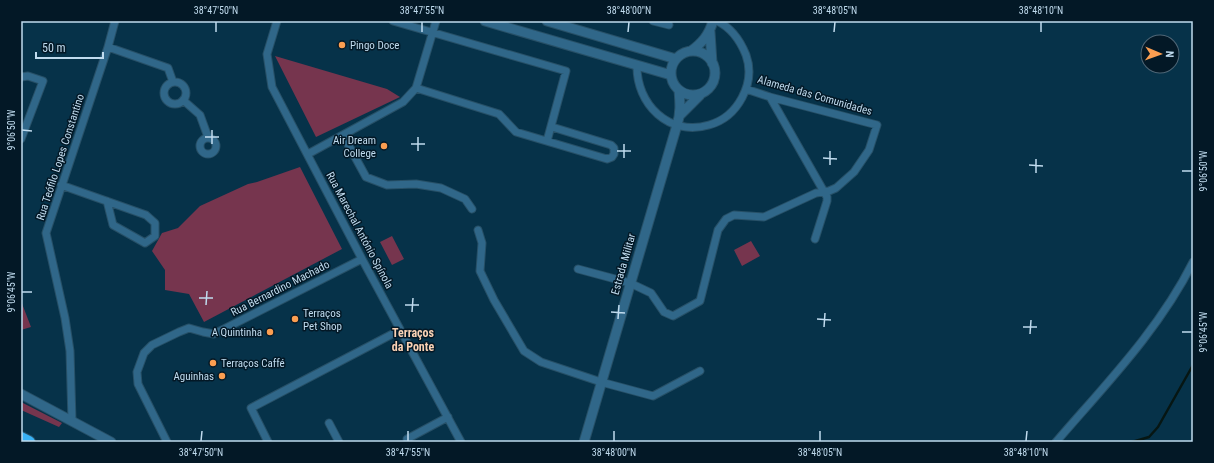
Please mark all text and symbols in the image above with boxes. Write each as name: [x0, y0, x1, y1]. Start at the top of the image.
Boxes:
text: 38°47'50"N: [194, 5, 238, 16]
text: 38°47'55"N: [400, 5, 444, 16]
text: 38°48'00"N: [607, 5, 651, 16]
text: 38°48'05"N: [813, 5, 857, 16]
text: 38°48'10"N: [1019, 5, 1063, 16]
scale bar: [36, 34, 103, 60]
north arrow: [1140, 34, 1180, 74]
place label: Pingo Doce: [350, 39, 399, 52]
marker: Pingo Doce: [337, 40, 347, 50]
text: 50 m: [42, 41, 66, 55]
text: N: [1163, 51, 1176, 58]
street label: Alameda das Comunidades: [756, 73, 874, 118]
street label: Rua Teófilo Lopes Constantino: [34, 92, 87, 222]
text: 9°06'50"W: [6, 109, 17, 151]
place label: Air Dream College: [333, 134, 376, 160]
marker: Air Dream College: [379, 141, 389, 151]
text: 9°06'50"W: [1198, 150, 1209, 192]
street label: Rua Marechal António Spínola: [323, 170, 396, 291]
street label: Estrada Militar: [609, 231, 639, 296]
street label: Rua Bernardino Machado: [229, 258, 332, 319]
text: 9°06'45"W: [6, 271, 17, 313]
place label: Terraços Pet Shop: [303, 307, 342, 333]
text: 9°06'45"W: [1198, 311, 1209, 353]
marker: Terraços Pet Shop: [290, 314, 300, 324]
place label: A Quintinha: [212, 326, 262, 339]
district label: Terraços da Ponte: [392, 326, 435, 354]
marker: A Quintinha: [265, 327, 275, 337]
place label: Terraços Caffé: [221, 357, 285, 370]
marker: Terraços Caffé: [208, 358, 218, 368]
place label: Aguinhas: [173, 370, 214, 383]
marker: Aguinhas: [217, 371, 227, 381]
text: 38°47'50"N: [179, 447, 223, 458]
text: 38°47'55"N: [386, 447, 430, 458]
text: 38°48'00"N: [592, 447, 636, 458]
text: 38°48'05"N: [798, 447, 842, 458]
text: 38°48'10"N: [1004, 447, 1048, 458]

